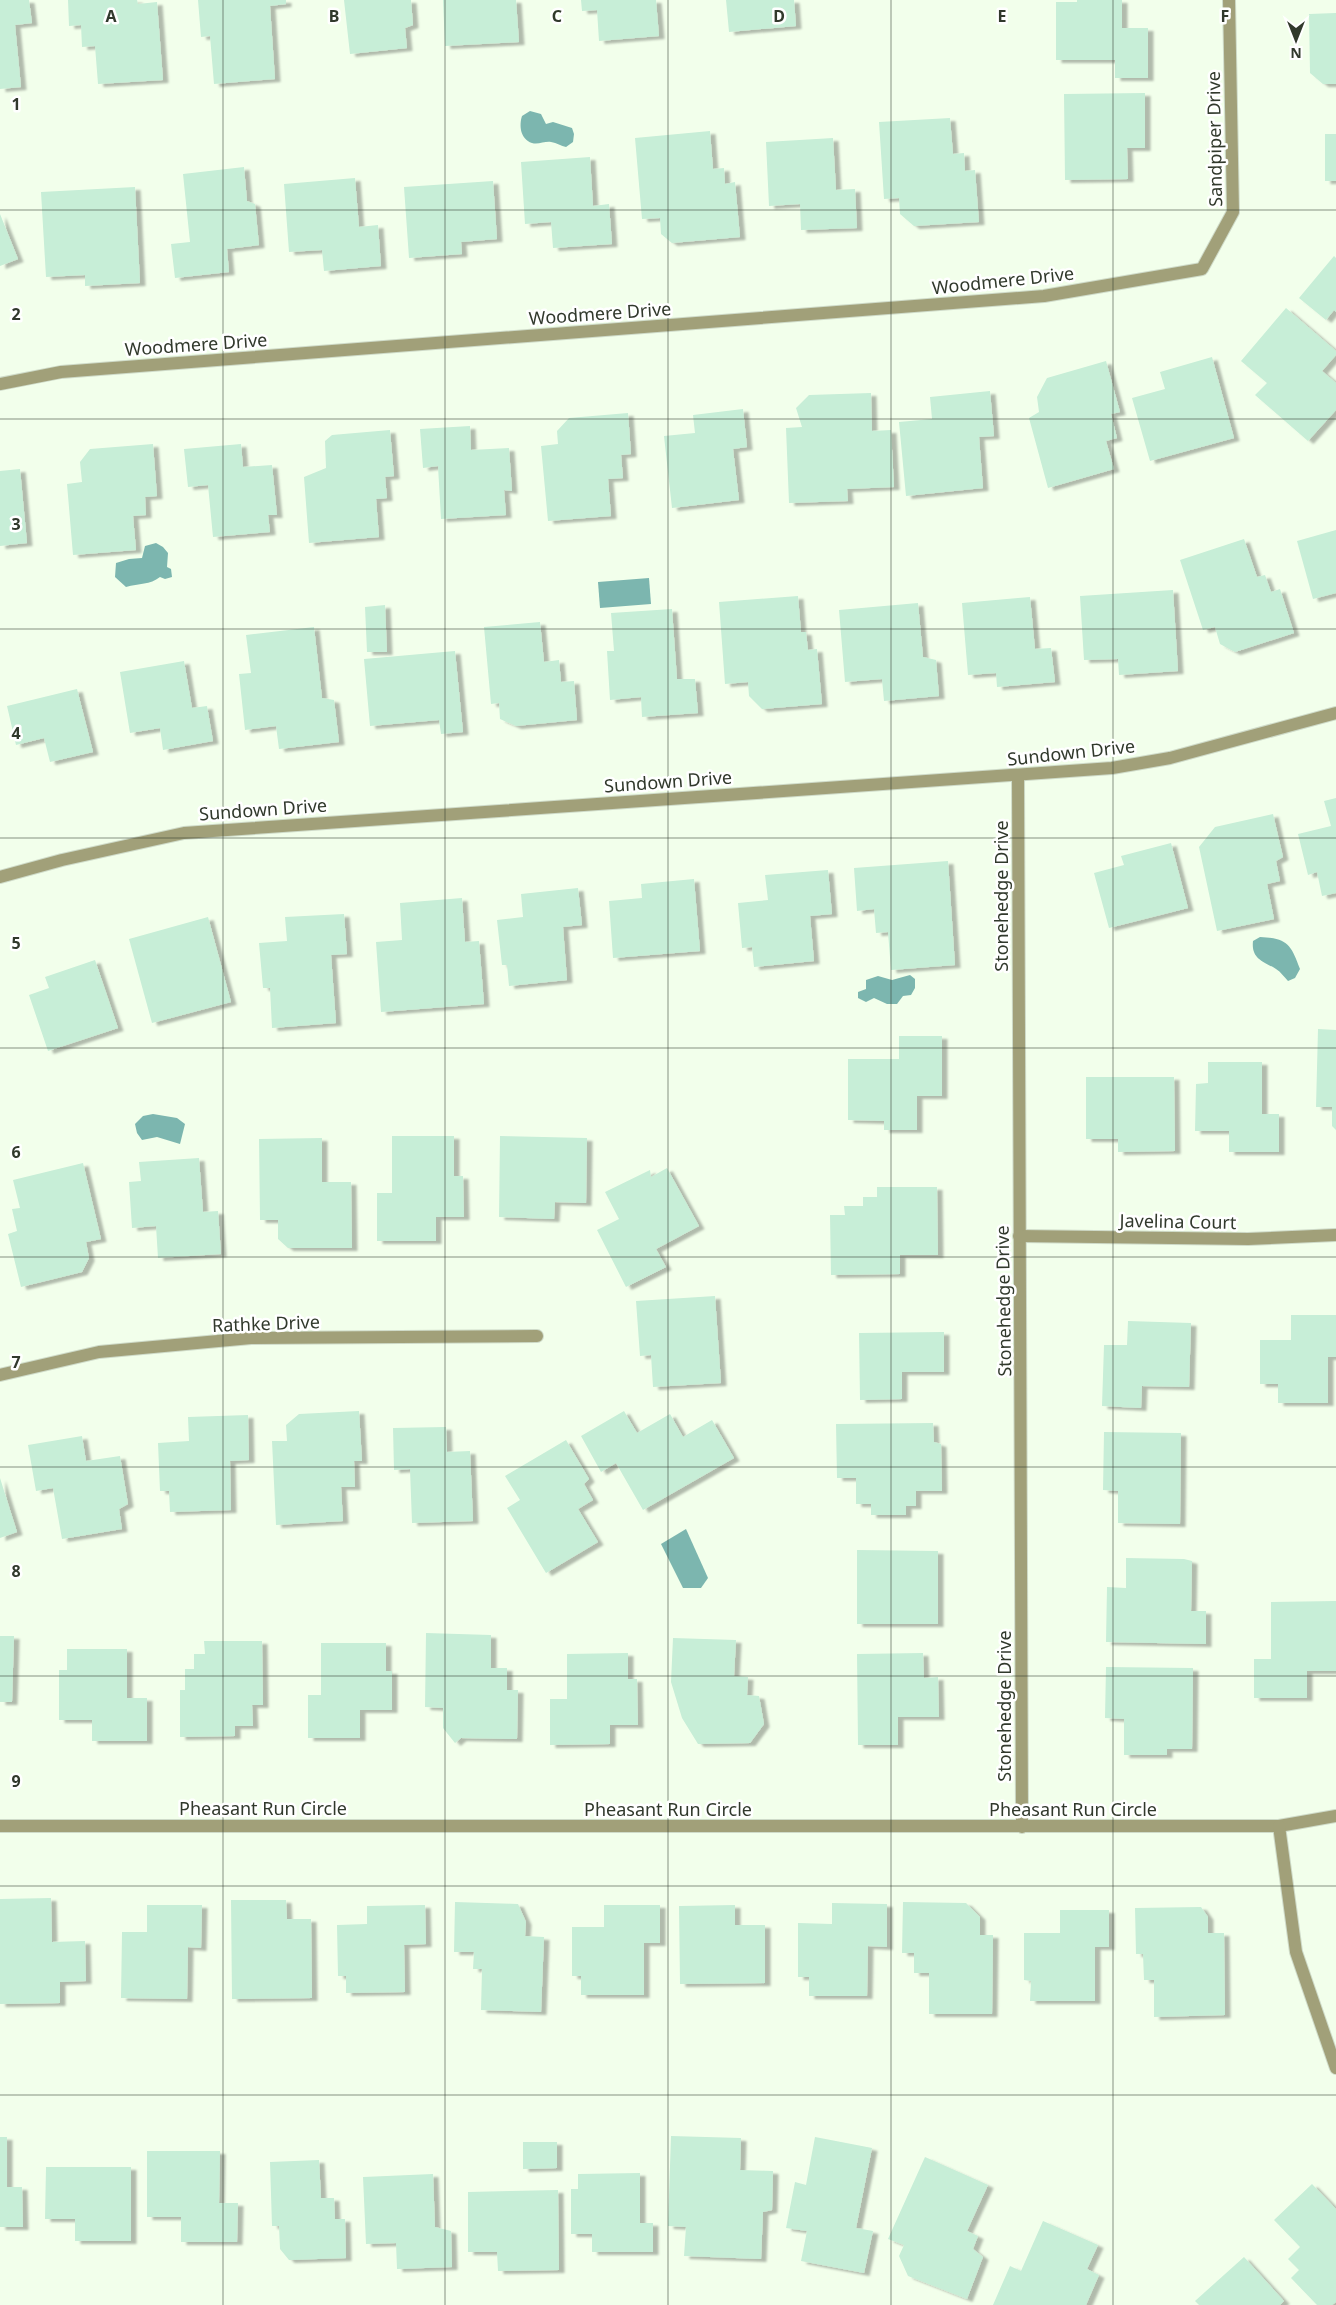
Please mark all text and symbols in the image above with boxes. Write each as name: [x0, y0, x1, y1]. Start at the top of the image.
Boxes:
text: A: [105, 5, 117, 27]
text: B: [329, 5, 339, 27]
text: C: [552, 5, 562, 27]
text: D: [773, 5, 785, 27]
text: E: [998, 5, 1007, 27]
text: F: [1221, 5, 1229, 27]
north arrow: [1271, 15, 1321, 65]
text: N: [1290, 44, 1302, 63]
street label: Sandpiper Drive: [1201, 71, 1227, 207]
text: 1: [11, 93, 21, 115]
street label: Woodmere Drive: [931, 261, 1075, 299]
street label: Woodmere Drive: [528, 296, 672, 330]
text: 2: [11, 303, 21, 325]
street label: Woodmere Drive: [124, 327, 268, 361]
text: 3: [11, 513, 21, 535]
text: 4: [11, 722, 21, 744]
street label: Sundown Drive: [1006, 733, 1136, 771]
street label: Sundown Drive: [603, 765, 733, 797]
street label: Sundown Drive: [198, 793, 328, 825]
street label: Stonehedge Drive: [989, 820, 1013, 972]
text: 5: [11, 932, 21, 954]
text: 6: [11, 1141, 21, 1163]
street label: Javelina Court: [1117, 1208, 1237, 1234]
street label: Stonehedge Drive: [990, 1225, 1016, 1377]
street label: Rathke Drive: [212, 1309, 320, 1337]
text: 7: [11, 1351, 21, 1373]
text: 8: [11, 1560, 21, 1582]
street label: Stonehedge Drive: [992, 1630, 1016, 1782]
text: 9: [11, 1770, 21, 1792]
street label: Pheasant Run Circle: [179, 1796, 347, 1820]
street label: Pheasant Run Circle: [584, 1797, 752, 1821]
street label: Pheasant Run Circle: [989, 1797, 1157, 1821]

